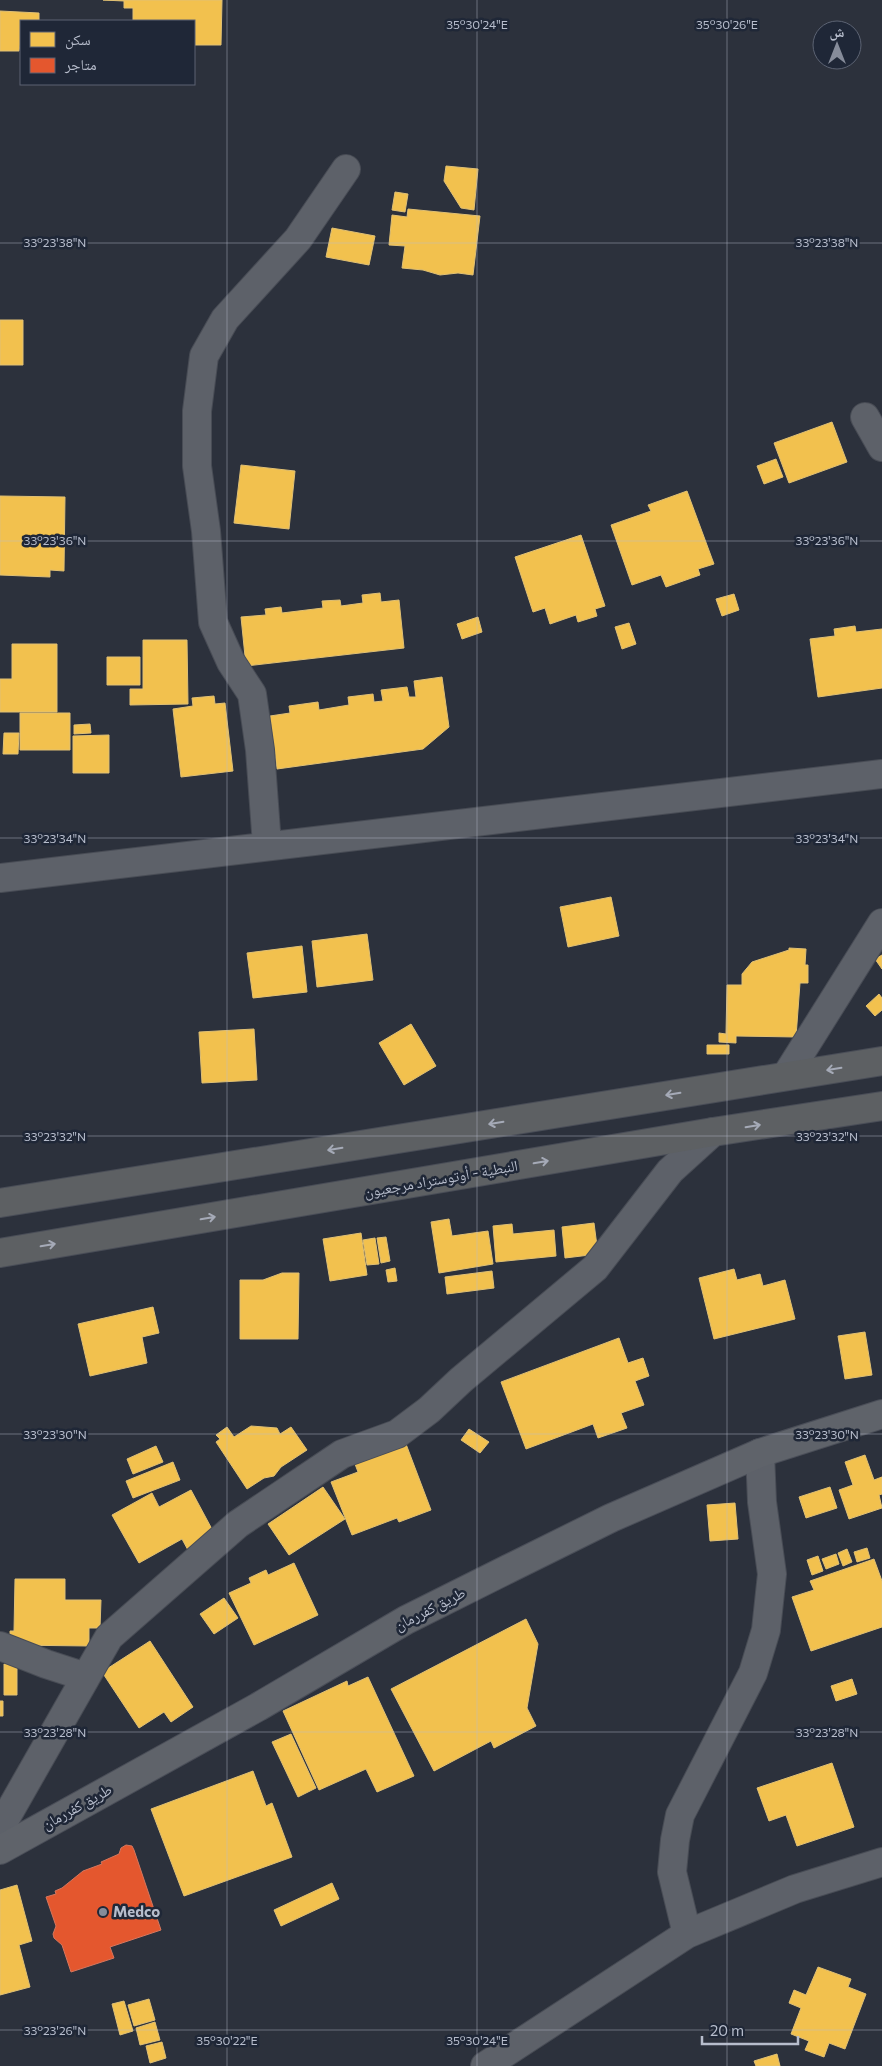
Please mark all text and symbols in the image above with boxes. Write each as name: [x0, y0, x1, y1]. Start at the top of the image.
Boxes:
text: 35°30'24"E: [446, 17, 508, 31]
text: 35°30'26"E: [696, 17, 758, 31]
legend: [20, 20, 195, 85]
north arrow: [812, 20, 862, 70]
text: ش: [830, 23, 845, 41]
text: سكن: [65, 30, 91, 50]
text: متاجر: [64, 55, 97, 74]
text: 33°23'38"N: [24, 235, 86, 249]
text: 33°23'38"N: [796, 235, 858, 249]
text: 33°23'36"N: [24, 533, 86, 547]
text: 33°23'36"N: [796, 533, 858, 547]
text: 33°23'34"N: [24, 831, 86, 845]
text: 33°23'34"N: [796, 831, 858, 845]
one-way arrow: [826, 1064, 842, 1074]
one-way arrow: [666, 1089, 682, 1099]
one-way arrow: [488, 1118, 504, 1128]
one-way arrow: [745, 1121, 761, 1131]
text: 33°23'32"N: [24, 1129, 86, 1143]
text: 33°23'32"N: [796, 1129, 858, 1143]
one-way arrow: [328, 1144, 344, 1154]
street label: النبطية - أوتوستراد مرجعيون: [363, 1156, 519, 1202]
one-way arrow: [533, 1156, 549, 1166]
one-way arrow: [200, 1213, 216, 1223]
one-way arrow: [40, 1240, 56, 1250]
text: 33°23'30"N: [23, 1427, 87, 1441]
text: 33°23'30"N: [795, 1427, 859, 1441]
street label: طريق كفررمان: [391, 1583, 469, 1635]
text: 33°23'28"N: [24, 1725, 86, 1739]
text: 33°23'28"N: [796, 1725, 858, 1739]
street label: طريق كفررمان: [39, 1780, 116, 1834]
place label: Medco: [113, 1902, 160, 1920]
marker: Medco: [97, 1906, 109, 1918]
scale bar: [702, 2014, 798, 2046]
text: 20 m: [710, 2021, 744, 2039]
text: 33°23'26"N: [24, 2023, 86, 2037]
text: 35°30'22"E: [196, 2033, 258, 2047]
text: 35°30'24"E: [446, 2033, 508, 2047]

